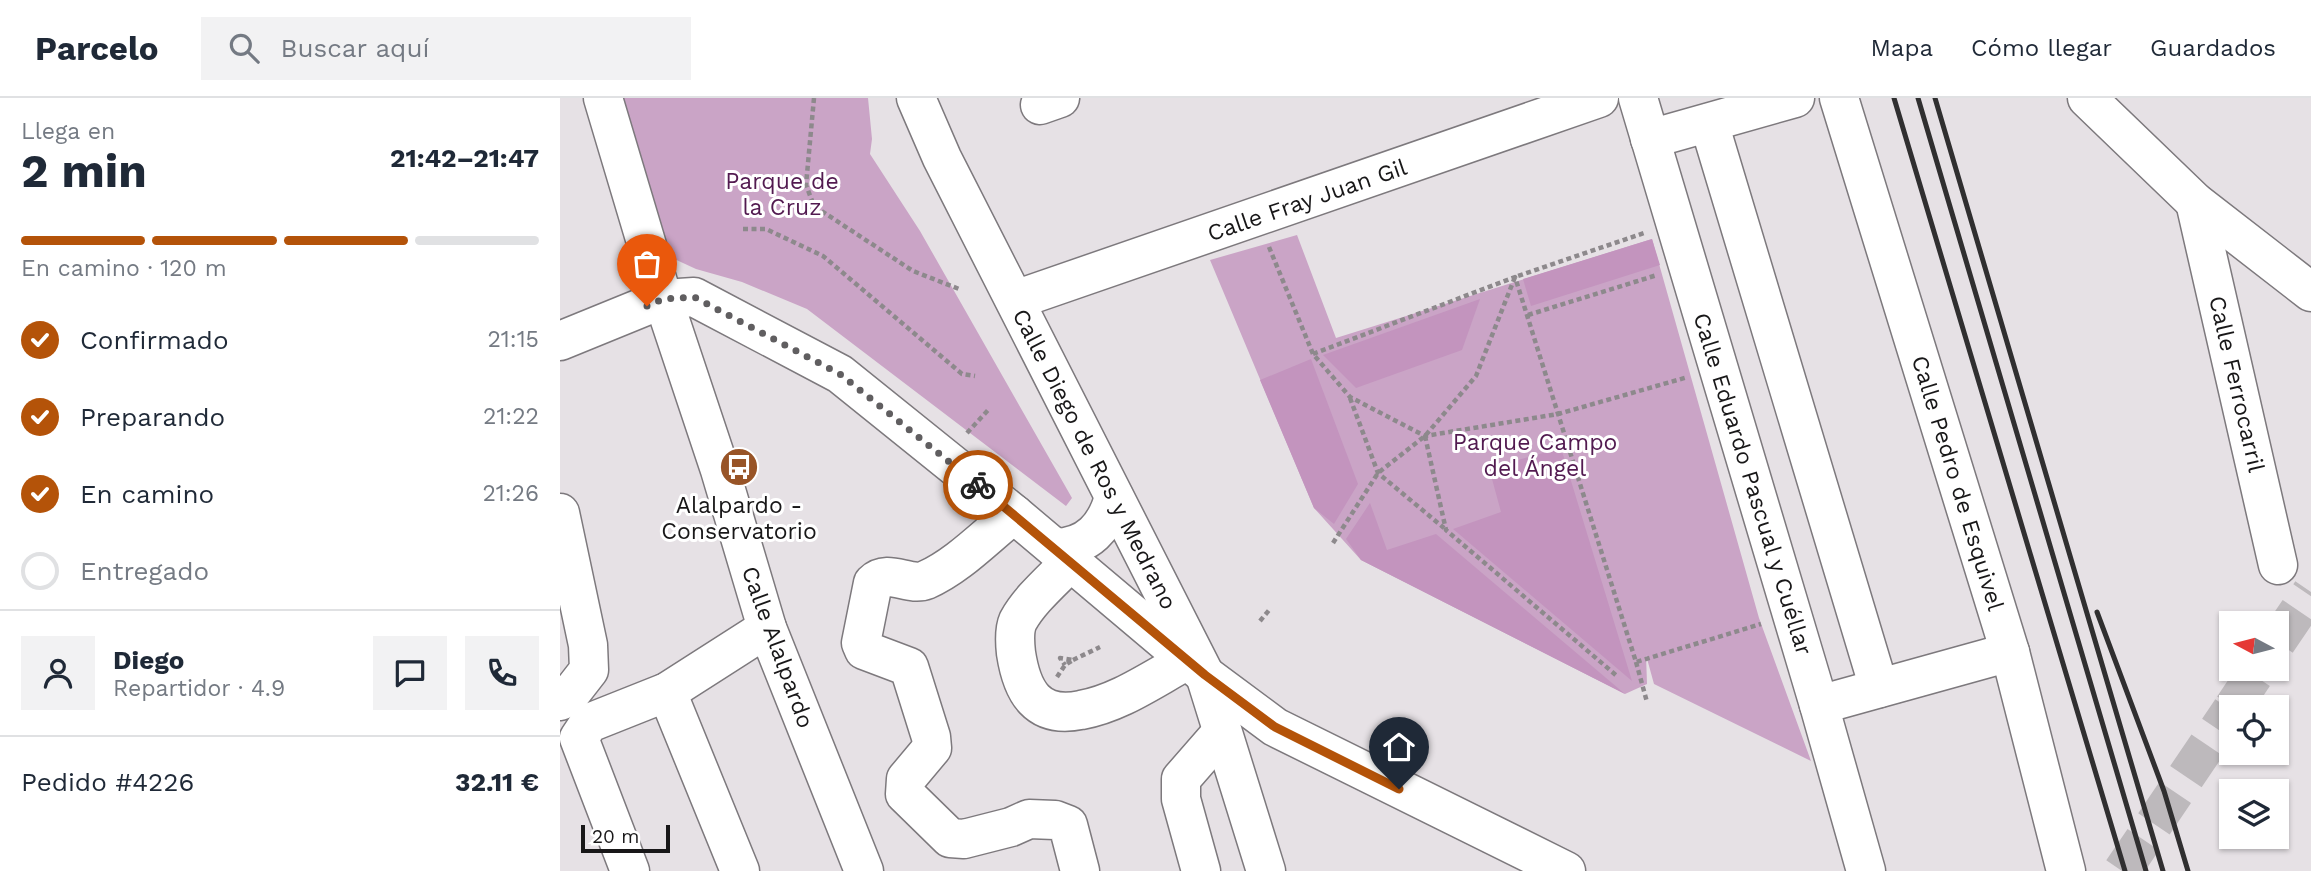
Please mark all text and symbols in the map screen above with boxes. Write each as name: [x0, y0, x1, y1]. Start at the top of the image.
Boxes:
search box: [201, 17, 691, 80]
text: Parcelo: [35, 29, 159, 68]
icon: search: [225, 29, 263, 67]
text: Buscar aquí: [281, 33, 429, 63]
text: Mapa: [1871, 34, 1933, 62]
text: Cómo llegar: [1971, 34, 2112, 62]
text: Guardados: [2150, 34, 2276, 62]
text: Llega en: [21, 118, 115, 145]
text: 21:42–21:47: [390, 143, 539, 173]
text: 2 min: [21, 144, 147, 198]
street label: Calle Fray Juan Gil: [1204, 154, 1410, 247]
park label: Parque de la Cruz: [725, 168, 839, 221]
pin: [617, 234, 677, 306]
icon: bag: [628, 245, 666, 283]
text: En camino · 120 m: [21, 255, 227, 282]
street label: Calle Ferrocarril: [2203, 293, 2270, 475]
street label: Calle Diego de Ros y Medrano: [1007, 304, 1182, 614]
street label: Calle Eduardo Pascual y Cuéllar: [1687, 310, 1818, 659]
icon: check: [21, 321, 59, 359]
text: Confirmado: [80, 325, 229, 355]
text: 21:15: [487, 326, 539, 353]
street label: Calle Pedro de Esquivel: [1906, 352, 2009, 614]
icon: check: [21, 398, 59, 436]
text: Preparando: [80, 402, 225, 432]
text: 21:22: [483, 403, 539, 430]
park label: Parque Campo del Ángel: [1453, 429, 1617, 482]
bus stop icon: Alalpardo - Conservatorio: [718, 446, 760, 488]
courier: [943, 450, 1013, 520]
icon: bike: [959, 466, 997, 504]
icon: check: [21, 475, 59, 513]
text: En camino: [80, 479, 214, 509]
text: 21:26: [482, 480, 539, 507]
place label: Alalpardo - Conservatorio: [661, 492, 817, 545]
text: Entregado: [80, 556, 209, 586]
street label: Calle Alalpardo: [736, 563, 819, 732]
north arrow: [2219, 611, 2289, 681]
map controls: [2219, 611, 2289, 849]
button: person: [21, 636, 95, 710]
button: chat: [373, 636, 447, 710]
button: phone: [465, 636, 539, 710]
text: Diego: [113, 645, 184, 675]
text: Repartidor · 4.9: [113, 675, 285, 702]
button: locate: [2219, 695, 2289, 765]
pin: [1369, 717, 1429, 789]
icon: home: [1380, 728, 1418, 766]
text: Pedido #4226: [21, 767, 194, 797]
text: 32.11 €: [455, 767, 539, 797]
button: layers: [2219, 779, 2289, 849]
scale bar: [581, 822, 670, 854]
text: 20 m: [592, 825, 639, 848]

